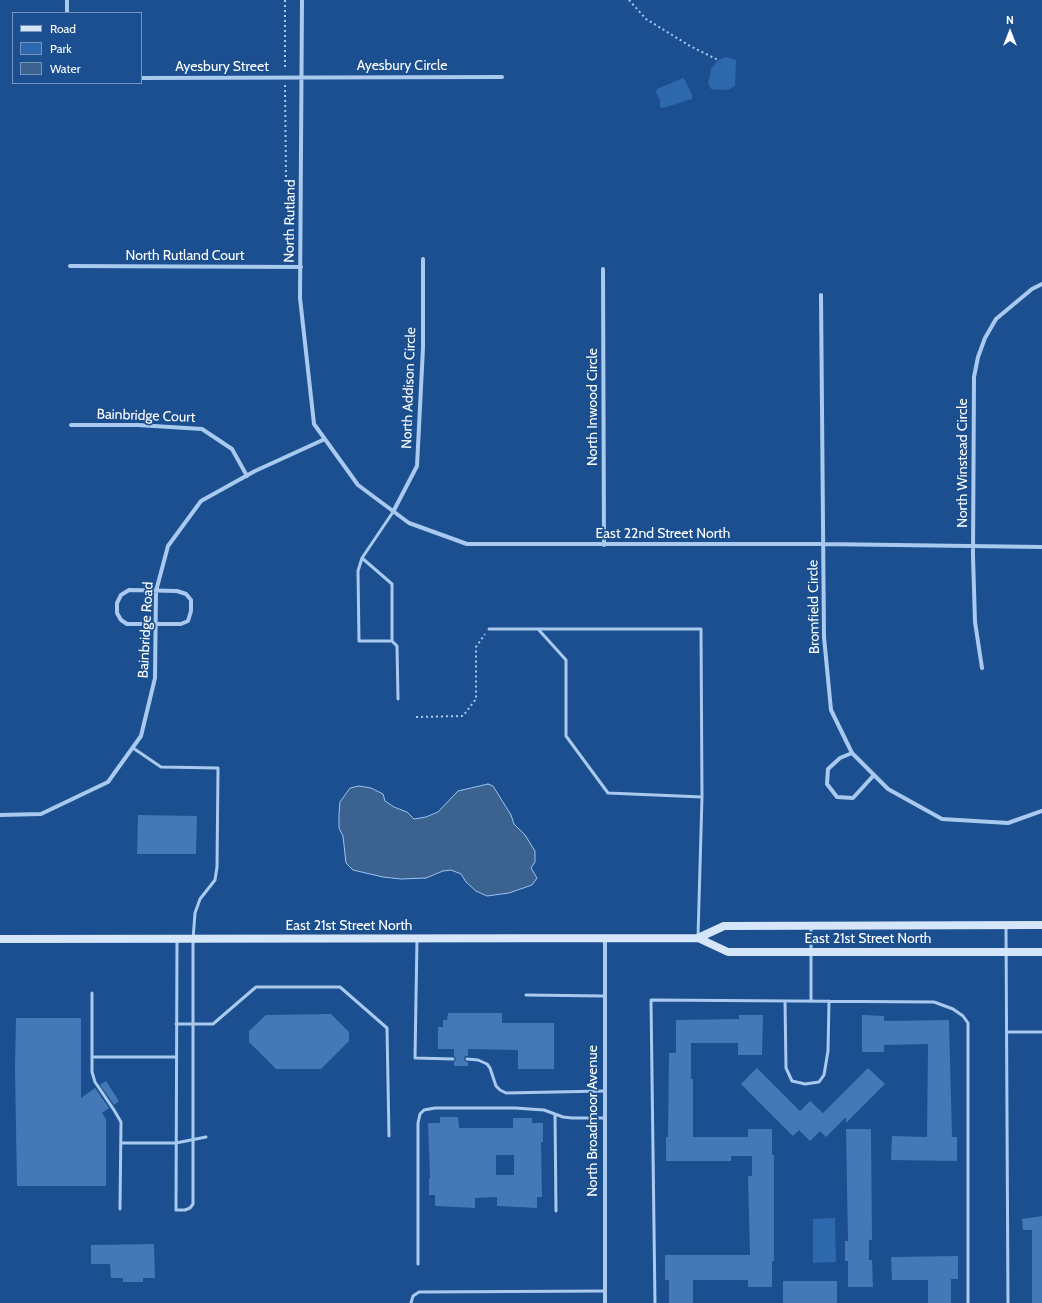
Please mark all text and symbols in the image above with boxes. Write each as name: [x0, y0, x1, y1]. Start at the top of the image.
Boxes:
legend: [12, 12, 142, 84]
north arrow: [990, 12, 1030, 52]
text: N: [1006, 13, 1014, 27]
text: Road: [50, 21, 76, 36]
text: Park: [50, 41, 72, 56]
street label: Ayesbury Circle: [357, 58, 447, 74]
street label: Ayesbury Street: [175, 59, 269, 75]
text: Water: [50, 61, 80, 76]
street label: North Rutland: [281, 179, 299, 263]
street label: North Rutland Court: [126, 248, 244, 264]
street label: North Addison Circle: [398, 327, 420, 449]
street label: North Inwood Circle: [585, 348, 601, 466]
street label: North Winstead Circle: [955, 398, 971, 528]
street label: Bainbridge Court: [96, 406, 196, 426]
street label: East 22nd Street North: [596, 526, 730, 542]
street label: Bromfield Circle: [805, 560, 823, 654]
street label: Bainbridge Road: [135, 581, 157, 679]
street label: East 21st Street North: [286, 918, 412, 934]
street label: East 21st Street North: [805, 931, 931, 947]
street label: North Broadmoor Avenue: [585, 1045, 601, 1197]

